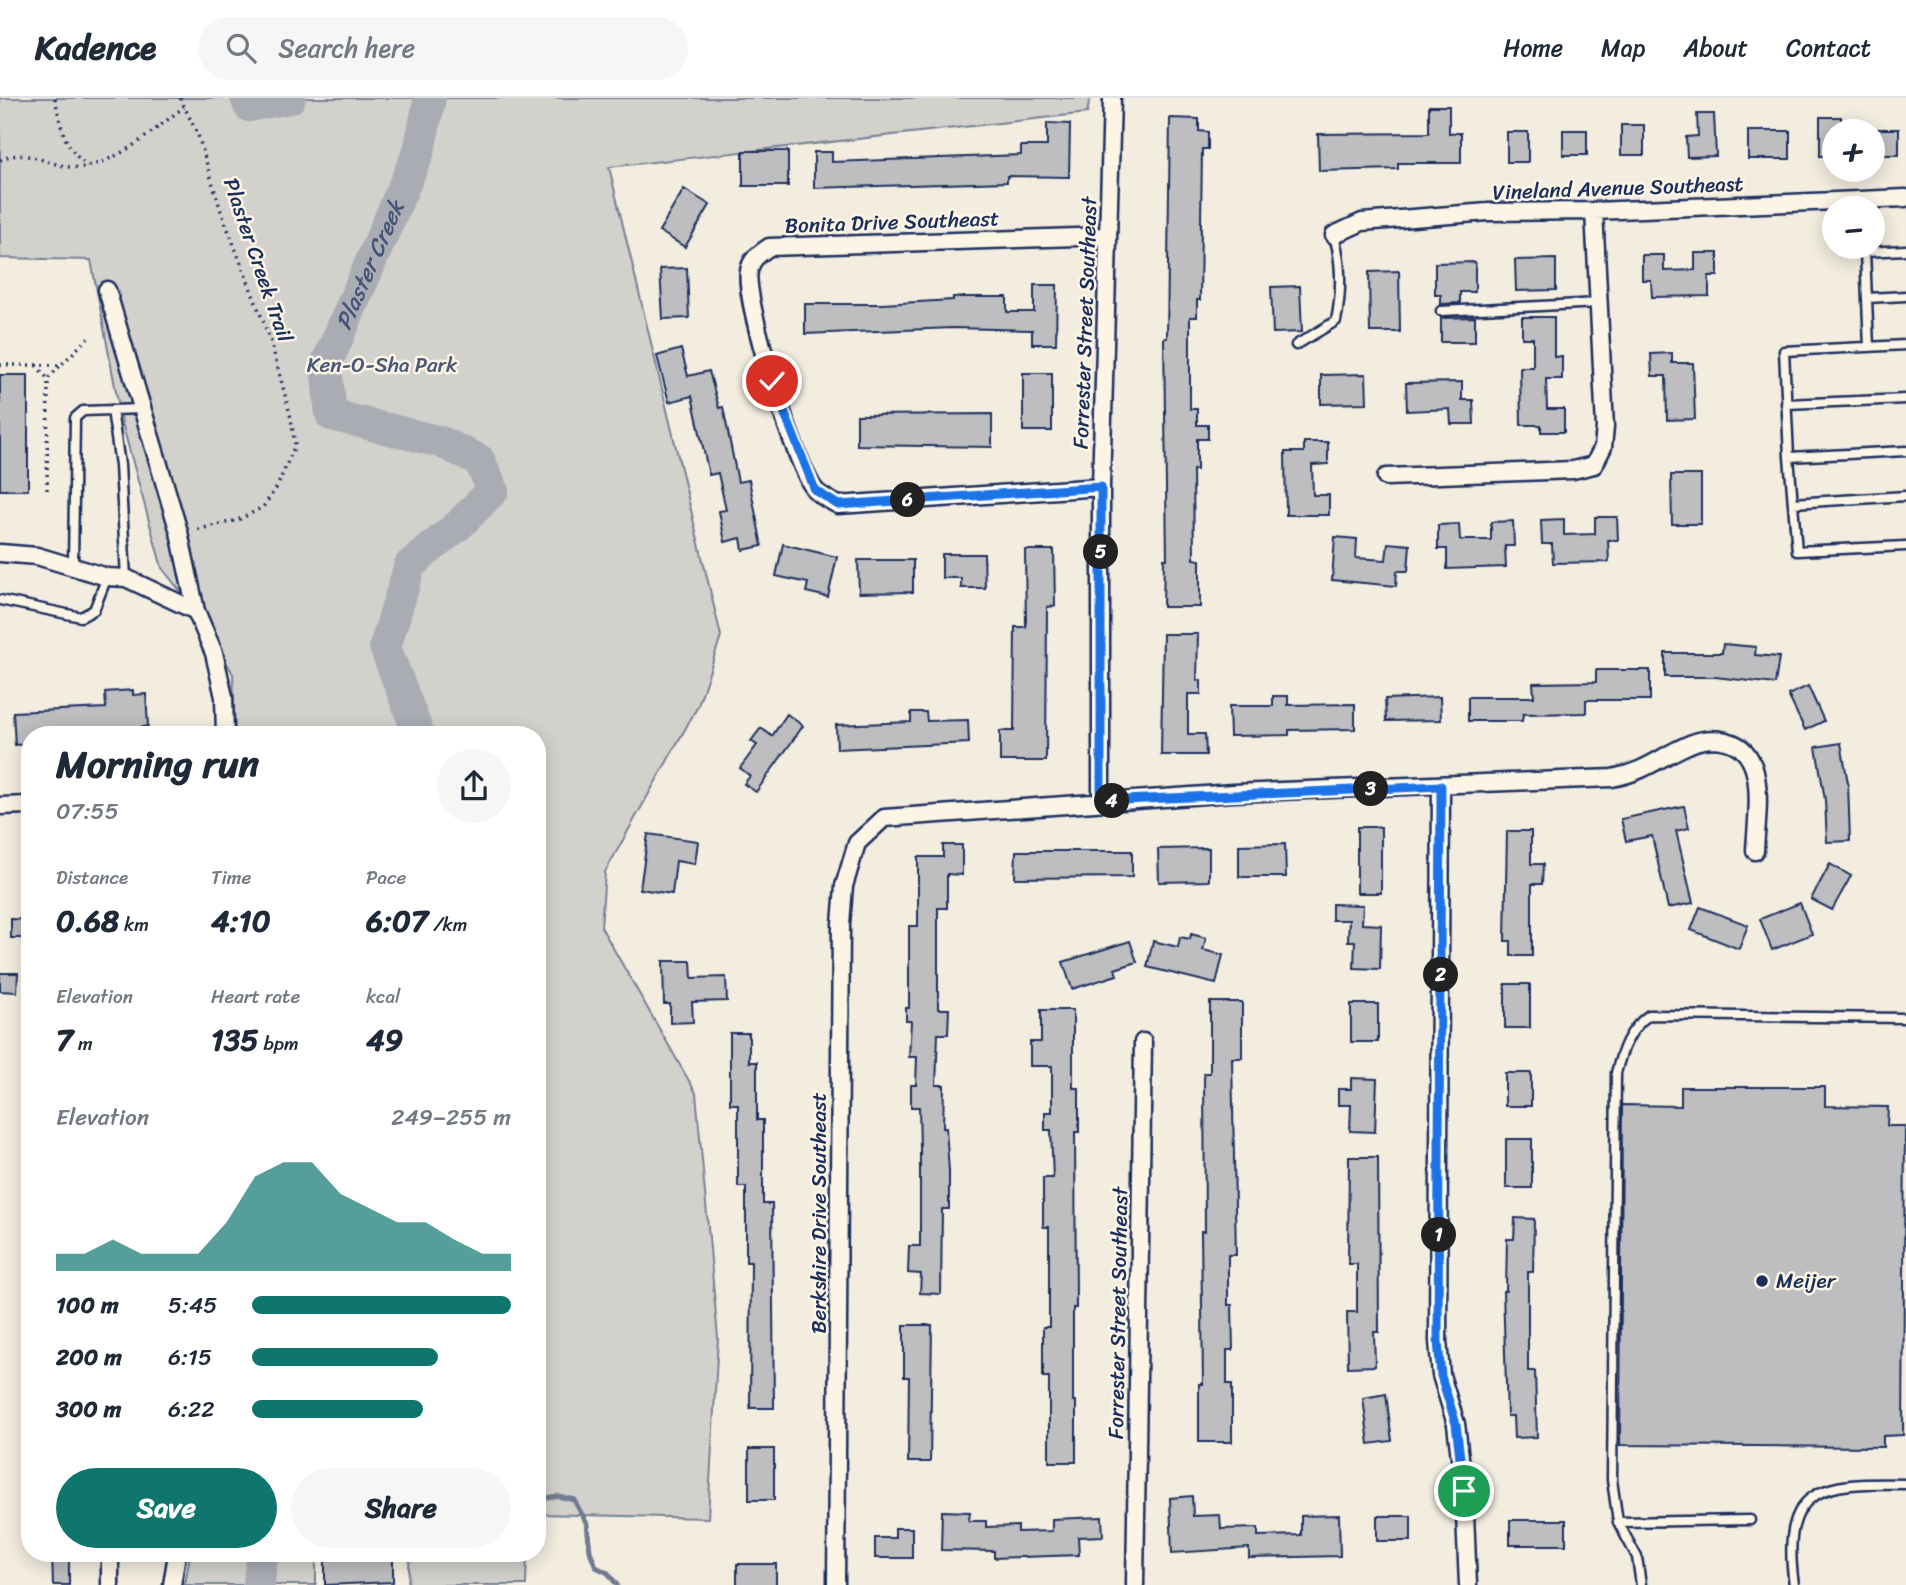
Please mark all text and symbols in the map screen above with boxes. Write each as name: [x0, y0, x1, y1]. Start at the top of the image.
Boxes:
search box: [198, 17, 688, 80]
text: Kadence: [35, 19, 156, 77]
text: Search here: [278, 25, 415, 71]
text: Home: [1503, 27, 1563, 69]
text: Map: [1601, 27, 1645, 69]
text: About: [1683, 27, 1748, 69]
text: Contact: [1786, 27, 1871, 69]
icon: search: [222, 29, 260, 67]
map controls: [1822, 119, 1885, 259]
button: +: [1822, 119, 1885, 182]
street label: Vineland Avenue Southeast: [1492, 165, 1744, 211]
street label: Plaster Creek Trail: [212, 173, 304, 348]
water label: Plaster Creek: [324, 192, 417, 337]
street label: Forrester Street Southeast: [1062, 195, 1108, 450]
button: −: [1822, 196, 1885, 259]
street label: Bonita Drive Southeast: [784, 199, 1000, 245]
park label: Ken-O-Sha Park: [307, 346, 458, 384]
pin: [742, 351, 802, 411]
icon: check: [753, 362, 791, 400]
pin: 6: [890, 482, 926, 518]
text: 6: [902, 483, 913, 516]
pin: 5: [1084, 534, 1118, 570]
text: 5: [1095, 535, 1106, 568]
text: Morning run: [56, 731, 259, 798]
button: share: [437, 749, 511, 823]
pin: 3: [1354, 772, 1388, 806]
text: 3: [1365, 772, 1376, 805]
pin: 4: [1094, 784, 1130, 818]
text: 4: [1106, 784, 1117, 817]
text: 07:55: [56, 791, 119, 832]
text: Distance: [56, 861, 128, 894]
text: Time: [211, 861, 251, 894]
text: Pace: [366, 861, 406, 894]
text: 0.68: [56, 894, 119, 948]
text: 4:10: [211, 894, 271, 948]
text: 6:07: [366, 894, 428, 948]
text: km: [119, 908, 149, 941]
text: /km: [428, 908, 467, 941]
pin: 2: [1424, 958, 1458, 992]
text: 2: [1435, 958, 1446, 991]
text: Elevation: [56, 980, 133, 1013]
text: Heart rate: [211, 980, 300, 1013]
text: kcal: [366, 980, 401, 1013]
text: 7: [56, 1013, 73, 1067]
text: 135: [211, 1013, 259, 1067]
text: 49: [366, 1013, 403, 1067]
text: m: [73, 1027, 93, 1060]
text: bpm: [259, 1027, 299, 1060]
street label: Berkshire Drive Southeast: [800, 1092, 838, 1334]
text: Elevation: [56, 1097, 149, 1138]
text: 249–255 m: [391, 1097, 511, 1138]
street label: Forrester Street Southeast: [1097, 1185, 1139, 1439]
pin: 1: [1422, 1218, 1456, 1252]
text: 1: [1434, 1218, 1443, 1251]
place label: Meijer: [1776, 1262, 1837, 1300]
marker: Meijer: [1754, 1273, 1770, 1289]
text: 100 m: [56, 1285, 119, 1326]
text: 5:45: [168, 1285, 217, 1326]
text: 200 m: [56, 1337, 122, 1378]
text: 6:15: [168, 1337, 212, 1378]
text: 300 m: [56, 1389, 121, 1430]
text: 6:22: [168, 1389, 215, 1430]
pin: [1434, 1461, 1494, 1521]
button: Save: [56, 1468, 277, 1548]
button: Share: [291, 1468, 511, 1548]
icon: arrive: [1445, 1472, 1483, 1510]

